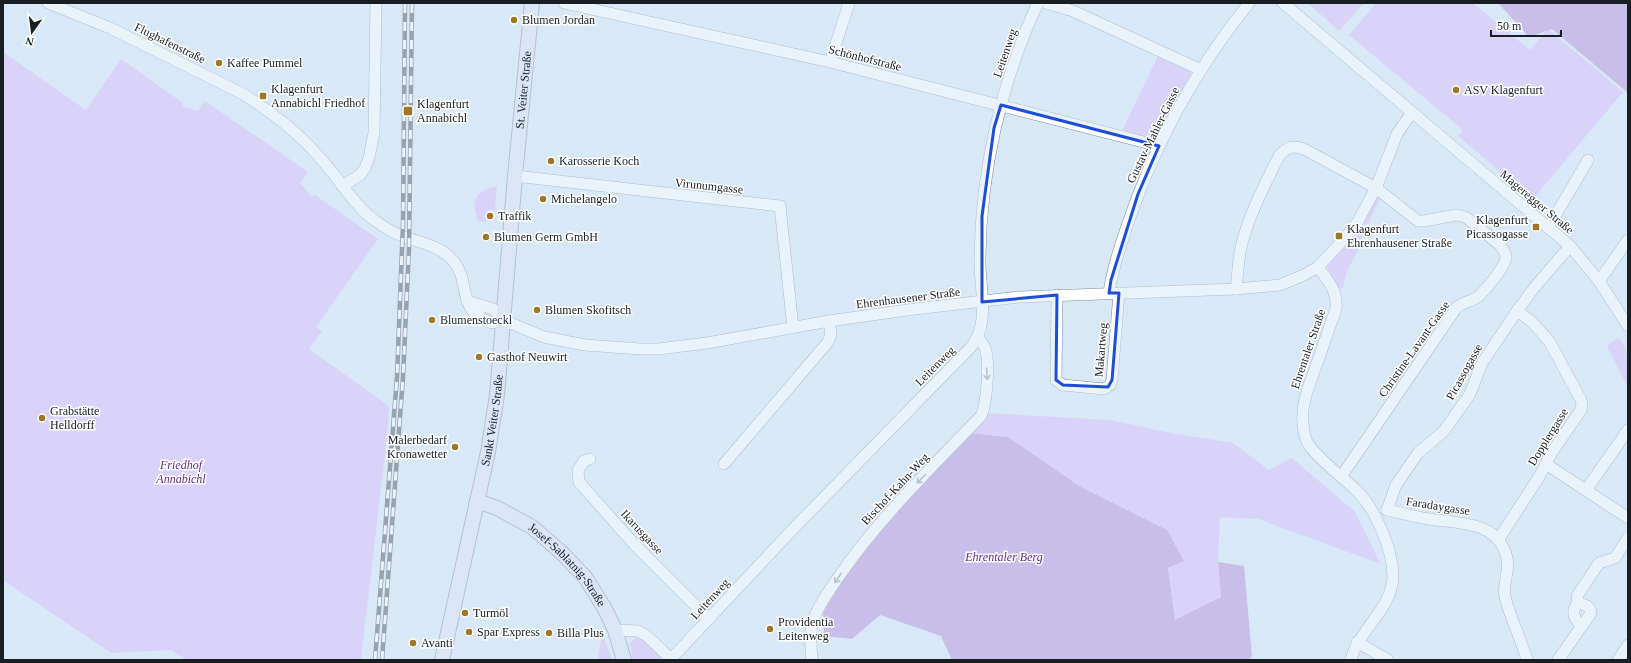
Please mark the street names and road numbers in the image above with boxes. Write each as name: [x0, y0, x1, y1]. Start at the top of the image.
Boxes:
street label: Flughafenstraße: [132, 20, 208, 66]
street label: Leitenweg: [990, 27, 1020, 79]
street label: Schönhofstraße: [827, 42, 903, 74]
street label: St. Veiter Straße: [513, 50, 534, 129]
street label: Gustav-Mahler-Gasse: [1124, 85, 1182, 185]
street label: Mageregger Straße: [1497, 167, 1577, 237]
street label: Virunumgasse: [674, 175, 744, 197]
street label: Ehrenhausener Straße: [855, 285, 961, 311]
street label: Christine-Lavant-Gasse: [1376, 298, 1452, 400]
street label: Ehrentaler Straße: [1288, 307, 1328, 391]
street label: Makartweg: [1092, 322, 1110, 378]
street label: Picassogasse: [1443, 341, 1485, 403]
street label: Leitenweg: [912, 343, 958, 389]
street label: Sankt Veiter Straße: [478, 374, 506, 467]
street label: Dopplergasse: [1525, 406, 1571, 468]
street label: Bischof-Kahn-Weg: [858, 450, 932, 528]
street label: Faradaygasse: [1405, 494, 1471, 518]
street label: Ikarusgasse: [618, 507, 666, 557]
street label: Josef-Sablatnig-Straße: [527, 520, 609, 609]
street label: Leitenweg: [688, 576, 732, 622]

